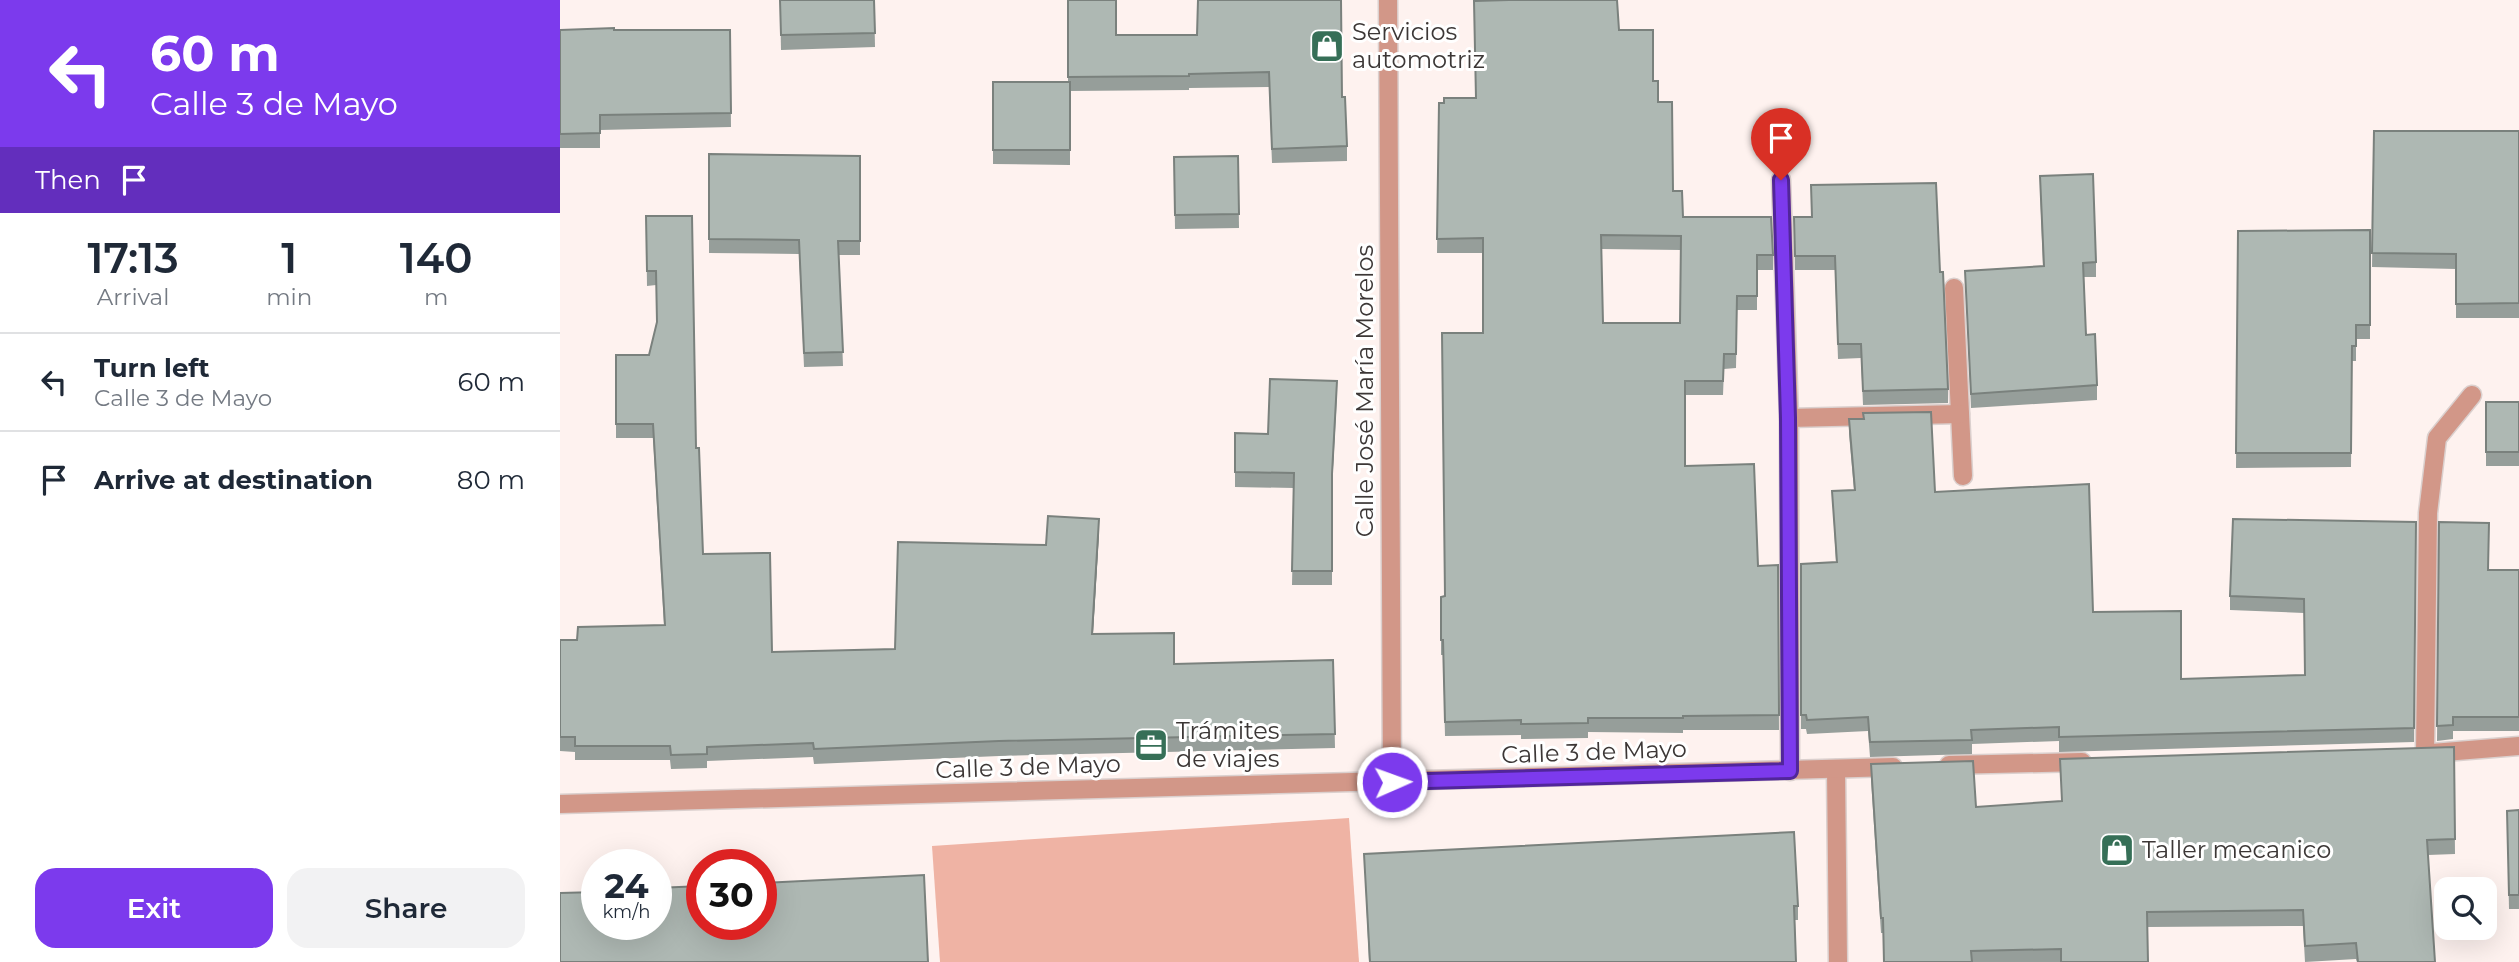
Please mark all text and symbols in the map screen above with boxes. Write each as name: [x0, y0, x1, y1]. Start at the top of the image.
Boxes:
place label: Servicios automotriz: [1352, 17, 1485, 74]
text: 60 m: [150, 24, 280, 83]
shop icon: Servicios automotriz: [1308, 27, 1346, 65]
icon: left: [35, 28, 126, 119]
text: Calle 3 de Mayo: [150, 84, 398, 123]
pin: [1751, 108, 1811, 180]
icon: arrive: [1762, 119, 1800, 157]
icon: arrive: [115, 161, 153, 199]
text: Then: [35, 164, 101, 196]
text: 17:13: [87, 232, 179, 284]
text: 1: [281, 232, 297, 284]
text: 140: [400, 232, 473, 284]
street label: Calle José María Morelos: [1350, 245, 1379, 537]
text: Arrival: [97, 283, 169, 311]
text: min: [266, 283, 312, 311]
text: m: [424, 283, 448, 311]
text: Turn left: [94, 352, 210, 384]
icon: left: [35, 363, 73, 401]
text: 60 m: [458, 366, 525, 398]
text: Calle 3 de Mayo: [94, 384, 272, 412]
icon: arrive: [35, 461, 73, 499]
text: Arrive at destination: [94, 464, 373, 496]
text: 80 m: [457, 464, 525, 496]
place label: Trámites de viajes: [1176, 716, 1279, 773]
office icon: Trámites de viajes: [1132, 726, 1170, 764]
street label: Calle 3 de Mayo: [1501, 734, 1687, 769]
position arrow: [1355, 745, 1429, 819]
street label: Calle 3 de Mayo: [935, 749, 1121, 784]
shop icon: Taller mecanico: [2098, 831, 2136, 869]
place label: Taller mecanico: [2142, 835, 2331, 864]
speed limit sign: 30: [686, 849, 777, 940]
text: 24: [604, 864, 649, 907]
button: Exit: [35, 868, 273, 948]
button: Share: [287, 868, 525, 948]
map controls: [2434, 877, 2497, 940]
button: search: [2434, 877, 2497, 940]
text: km/h: [602, 901, 651, 923]

